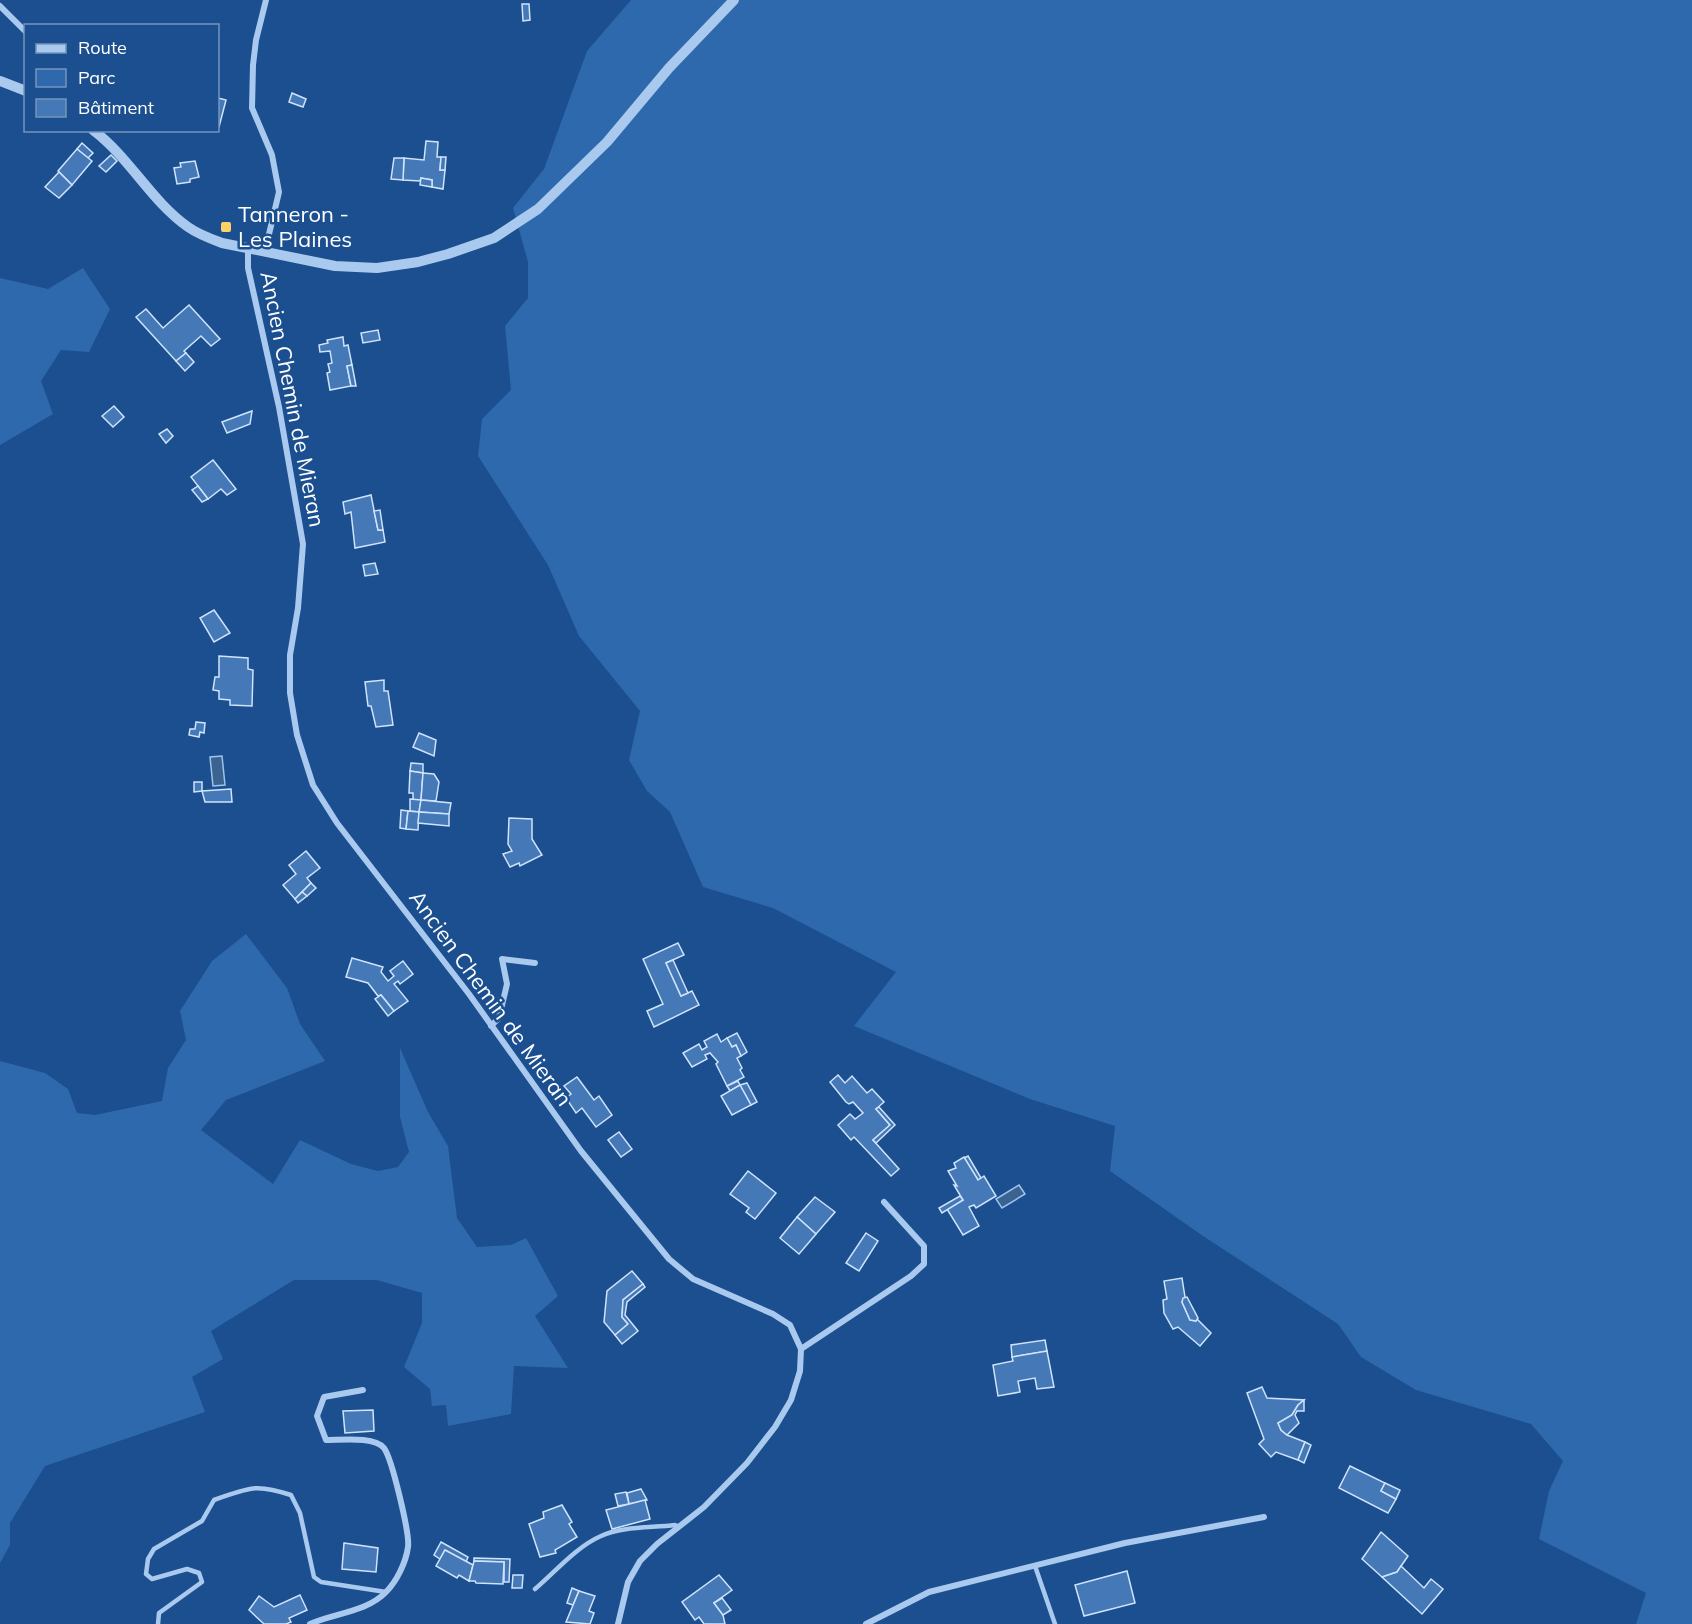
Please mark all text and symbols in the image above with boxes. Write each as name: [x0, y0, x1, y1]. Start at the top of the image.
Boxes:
legend: [24, 24, 219, 132]
text: Route: [78, 36, 127, 59]
text: Parc: [78, 66, 116, 89]
text: Bâtiment: [78, 96, 154, 119]
place label: Tanneron - Les Plaines: [238, 200, 352, 253]
marker: Tanneron - Les Plaines: [219, 220, 233, 234]
street label: Ancien Chemin de Mieran: [254, 269, 332, 529]
street label: Ancien Chemin de Mieran: [403, 885, 579, 1111]

